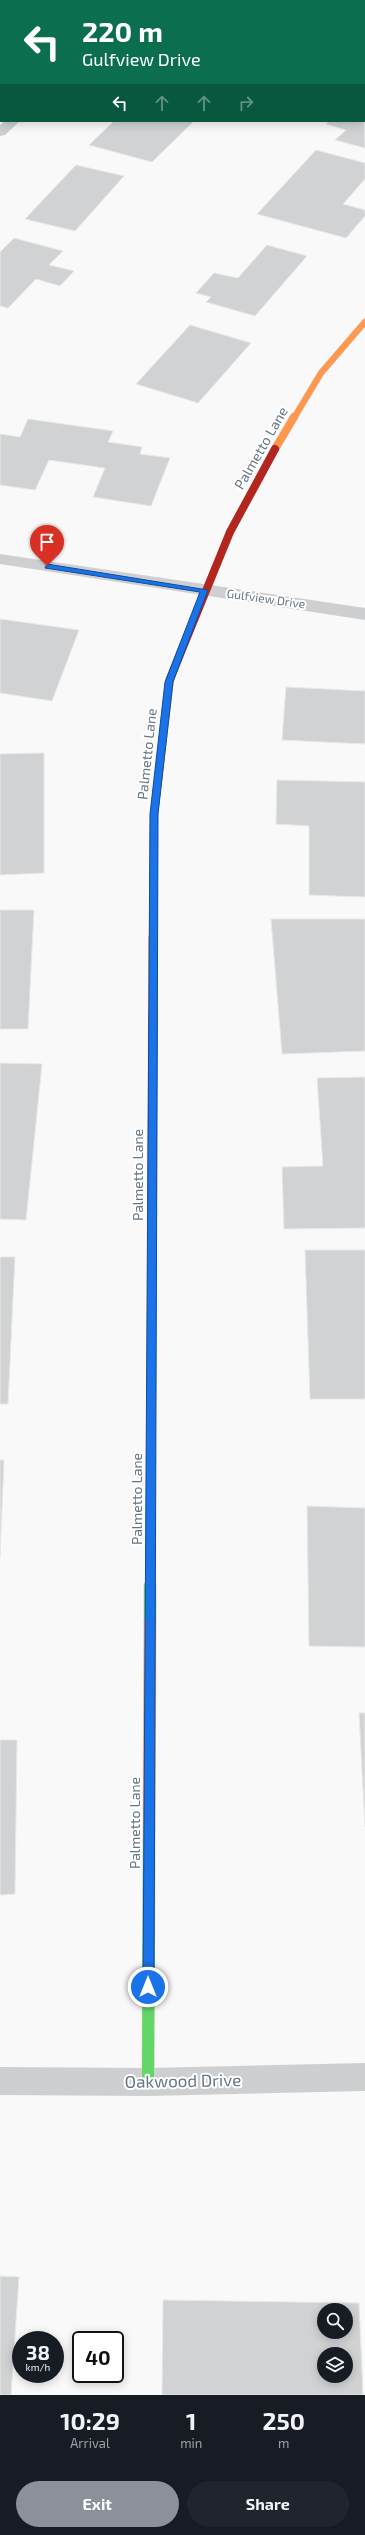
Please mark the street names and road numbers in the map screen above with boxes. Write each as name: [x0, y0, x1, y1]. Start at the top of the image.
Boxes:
street label: Palmetto Lane: [230, 404, 291, 492]
street label: Gulfview Drive: [226, 586, 306, 610]
street label: Palmetto Lane: [133, 707, 160, 801]
street label: Palmetto Lane: [129, 1129, 146, 1221]
street label: Palmetto Lane: [128, 1453, 145, 1545]
street label: Palmetto Lane: [126, 1777, 143, 1869]
street label: Oakwood Drive: [125, 2069, 241, 2091]

